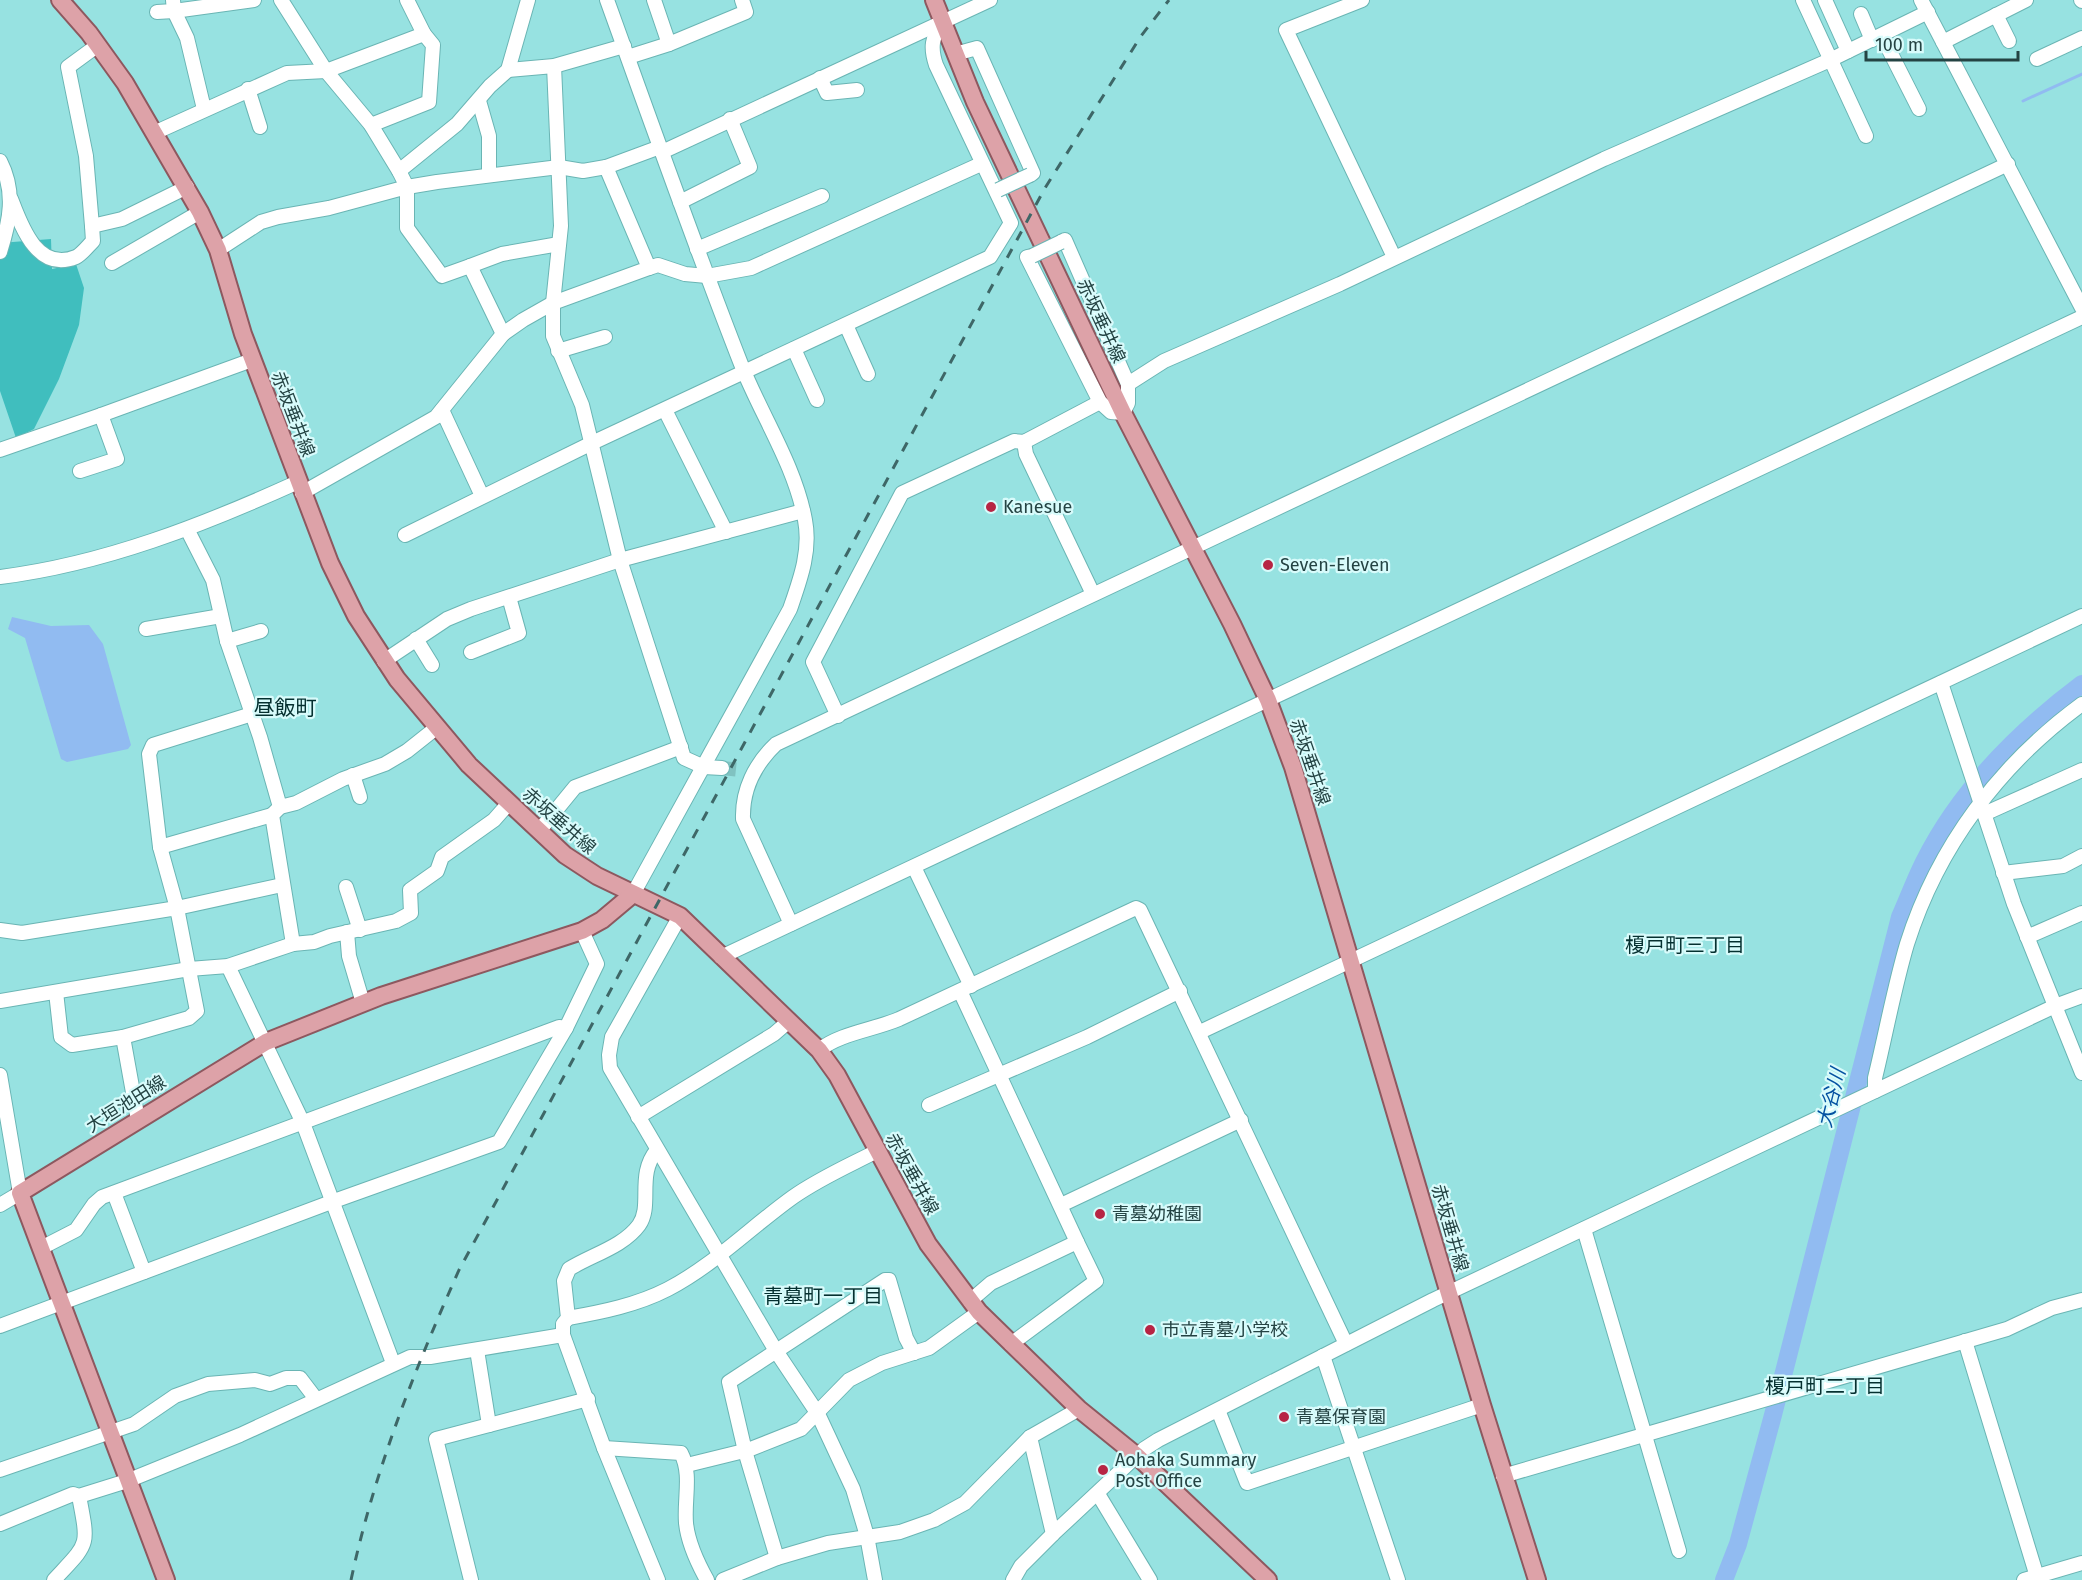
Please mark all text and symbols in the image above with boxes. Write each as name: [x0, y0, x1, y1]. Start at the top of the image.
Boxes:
scale bar: [1866, 24, 2018, 62]
text: 100 m: [1875, 34, 1923, 56]
street label: 赤坂垂井線: [1072, 276, 1130, 366]
street label: 赤坂垂井線: [267, 368, 319, 460]
place label: Kanesue: [1003, 496, 1072, 518]
marker: Kanesue: [984, 500, 998, 514]
place label: Seven-Eleven: [1280, 554, 1390, 576]
marker: Seven-Eleven: [1261, 558, 1275, 572]
district label: 昼飯町: [254, 695, 317, 721]
street label: 赤坂垂井線: [1285, 716, 1335, 808]
street label: 赤坂垂井線: [518, 783, 600, 859]
district label: 榎戸町三丁目: [1625, 933, 1745, 957]
water label: 大谷川: [1812, 1064, 1850, 1130]
street label: 大垣池田線: [82, 1071, 170, 1137]
street label: 赤坂垂井線: [881, 1129, 943, 1219]
street label: 赤坂垂井線: [1427, 1182, 1473, 1274]
place label: 青墓幼稚園: [1112, 1203, 1202, 1225]
marker: 青墓幼稚園: [1093, 1207, 1107, 1221]
district label: 青墓町一丁目: [763, 1284, 883, 1308]
place label: 市立青墓小学校: [1162, 1319, 1288, 1341]
marker: 市立青墓小学校: [1143, 1323, 1157, 1337]
district label: 榎戸町二丁目: [1765, 1374, 1885, 1398]
place label: 青墓保育園: [1296, 1406, 1386, 1428]
marker: 青墓保育園: [1277, 1410, 1291, 1424]
place label: Aohaka Summary Post Office: [1115, 1449, 1257, 1492]
marker: Aohaka Summary Post Office: [1096, 1463, 1110, 1477]

